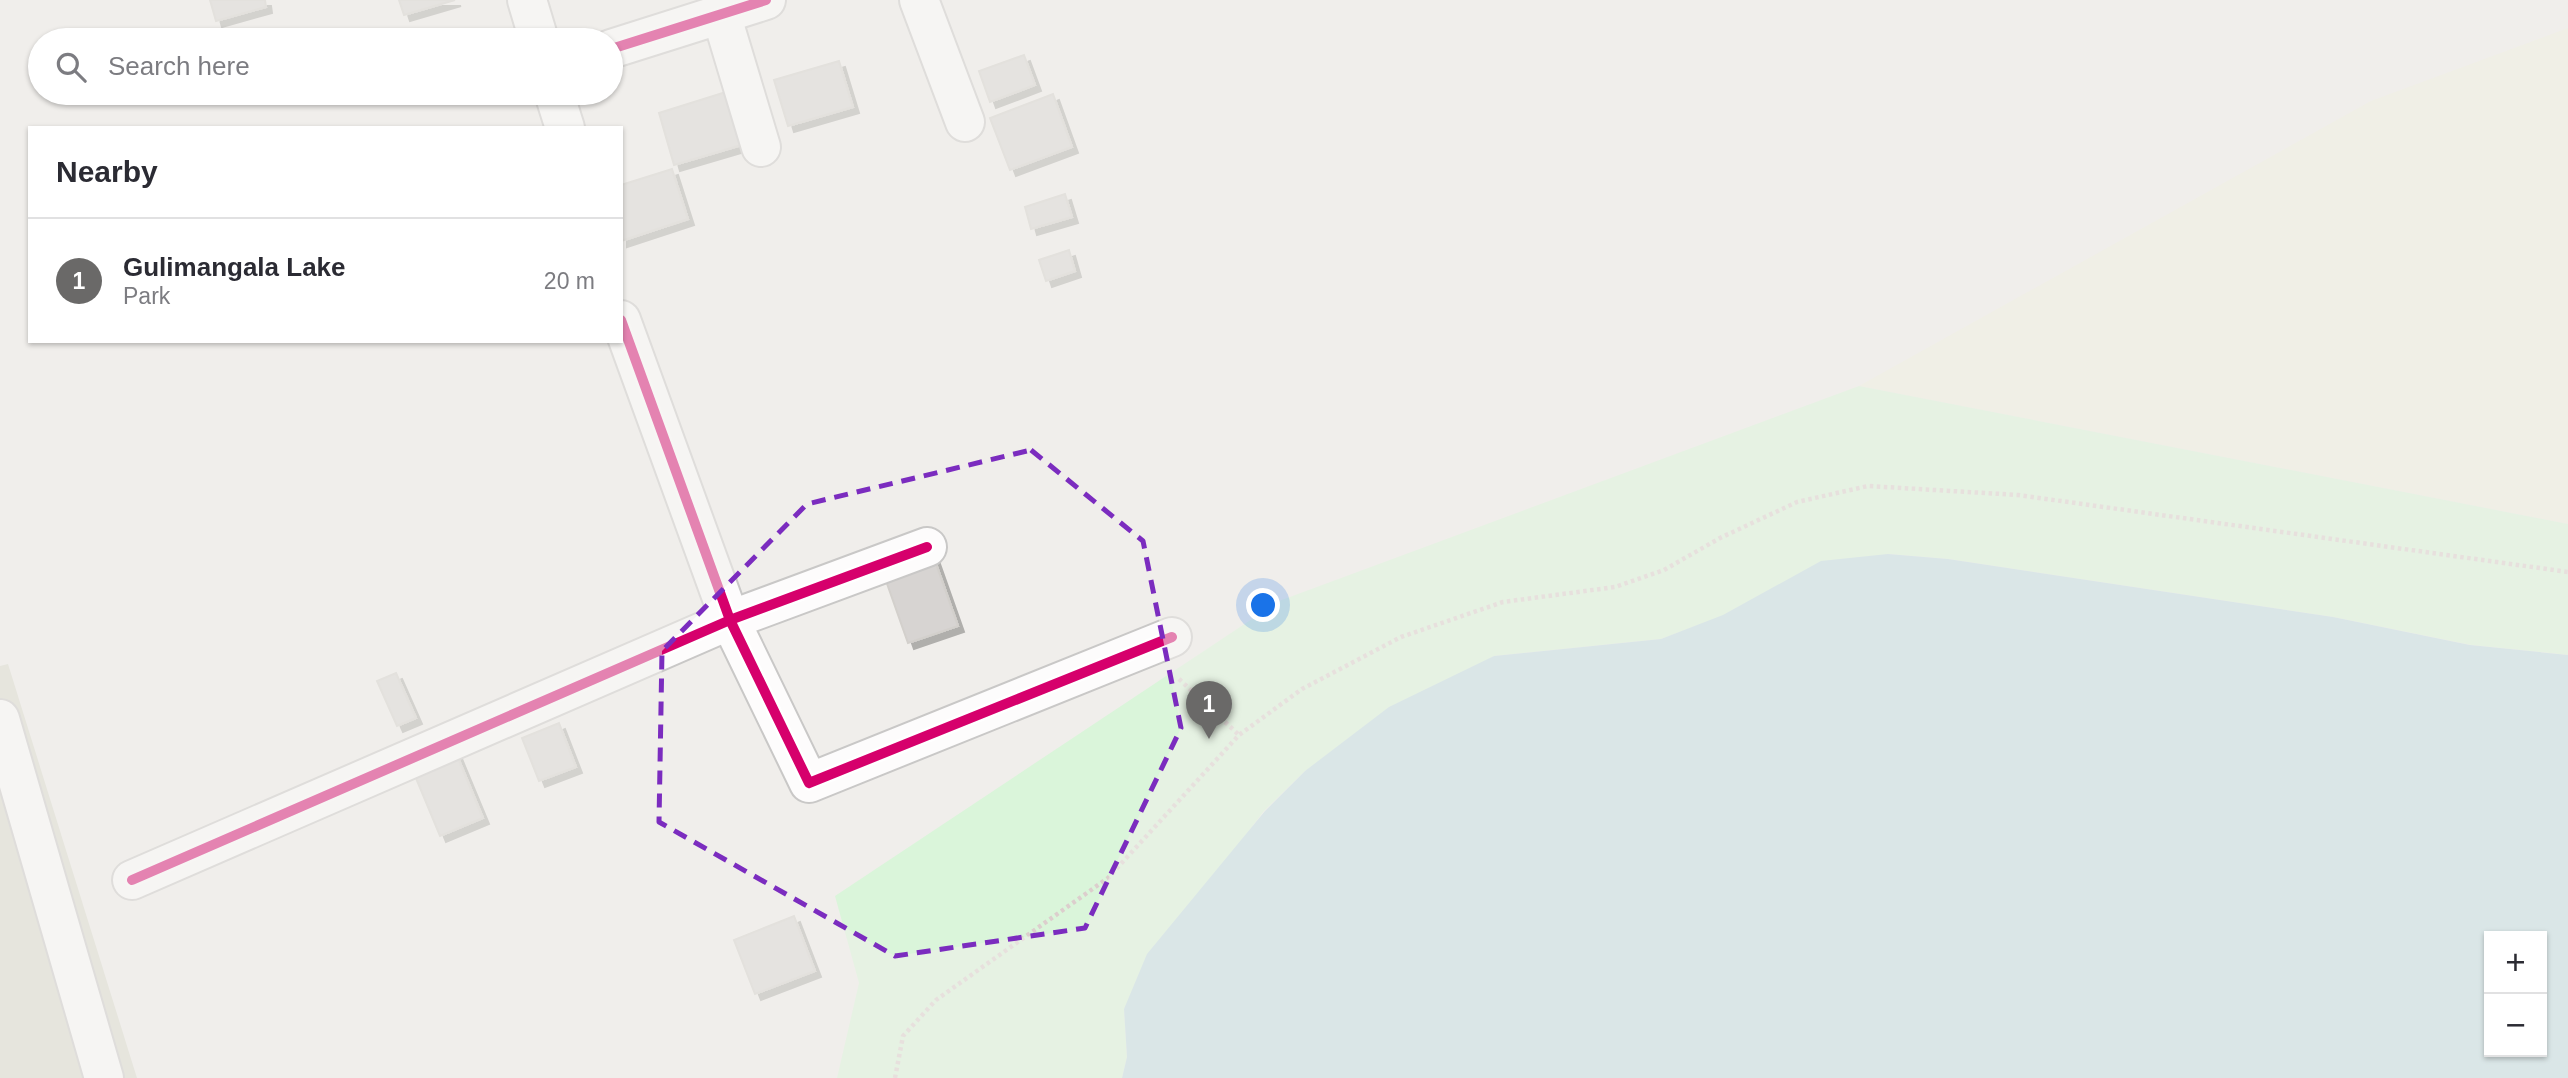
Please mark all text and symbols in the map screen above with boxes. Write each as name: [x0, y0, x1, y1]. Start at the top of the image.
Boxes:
search box: [28, 28, 623, 105]
icon: search: [52, 48, 90, 86]
text: Search here: [108, 51, 250, 81]
text: Nearby: [56, 155, 158, 188]
text: Gulimangala Lake: [123, 252, 346, 282]
text: 1: [73, 268, 85, 294]
text: 20 m: [544, 268, 595, 294]
text: Park: [123, 283, 170, 309]
your location: [1246, 588, 1280, 622]
pin: 1: [1186, 681, 1232, 739]
map controls: [2484, 931, 2547, 1057]
button: +: [2484, 931, 2547, 994]
button: −: [2484, 994, 2547, 1057]

